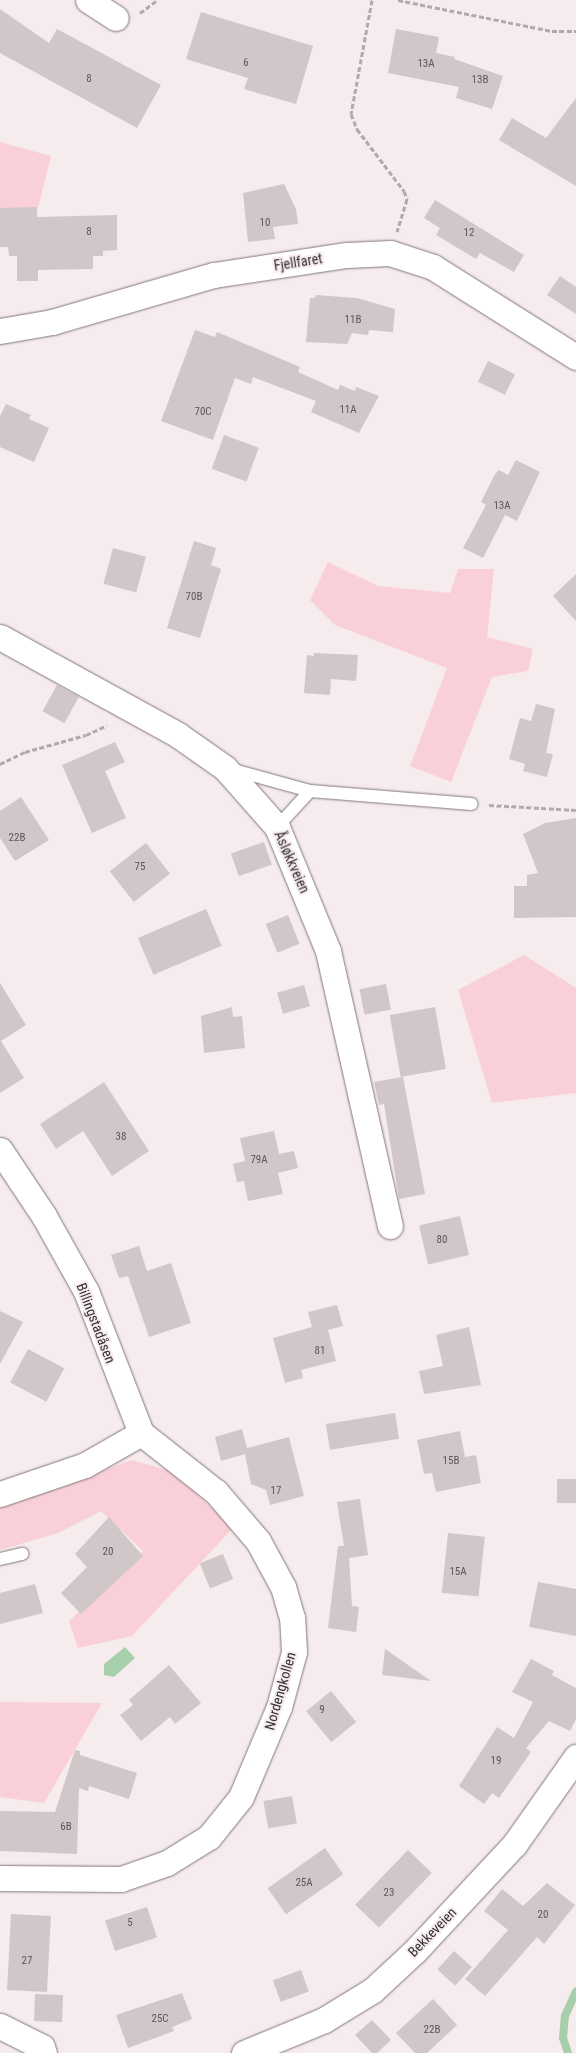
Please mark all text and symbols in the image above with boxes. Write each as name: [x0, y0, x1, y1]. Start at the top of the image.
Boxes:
house number: 6: [243, 56, 249, 70]
house number: 13A: [417, 57, 435, 71]
house number: 8: [86, 72, 92, 86]
house number: 13B: [472, 73, 488, 87]
house number: 10: [260, 216, 270, 230]
house number: 8: [86, 225, 92, 239]
house number: 12: [464, 226, 474, 240]
street label: Fjellfaret: [273, 250, 323, 274]
house number: 11B: [345, 313, 361, 327]
house number: 11A: [339, 403, 357, 417]
house number: 70C: [194, 405, 212, 419]
house number: 13A: [493, 499, 511, 513]
house number: 70B: [186, 590, 202, 604]
street label: Åsløkkveien: [271, 828, 313, 896]
house number: 22B: [9, 831, 25, 845]
house number: 75: [135, 860, 145, 874]
house number: 38: [116, 1130, 126, 1144]
house number: 79A: [250, 1153, 268, 1167]
house number: 80: [437, 1233, 447, 1247]
street label: Billingstadåsen: [73, 1280, 119, 1366]
house number: 81: [315, 1344, 325, 1358]
house number: 15B: [443, 1454, 459, 1468]
house number: 17: [271, 1484, 281, 1498]
house number: 20: [103, 1545, 113, 1559]
house number: 15A: [449, 1565, 467, 1579]
street label: Nordengkollen: [261, 1650, 299, 1732]
house number: 9: [319, 1703, 325, 1717]
house number: 19: [491, 1754, 501, 1768]
house number: 6B: [60, 1820, 72, 1834]
house number: 25A: [295, 1876, 313, 1890]
house number: 23: [384, 1886, 394, 1900]
street label: Bekkeveien: [404, 1904, 460, 1960]
house number: 20: [538, 1908, 548, 1922]
house number: 5: [127, 1916, 133, 1930]
house number: 27: [22, 1954, 32, 1968]
house number: 25C: [151, 2012, 169, 2026]
house number: 22B: [424, 2023, 440, 2037]

